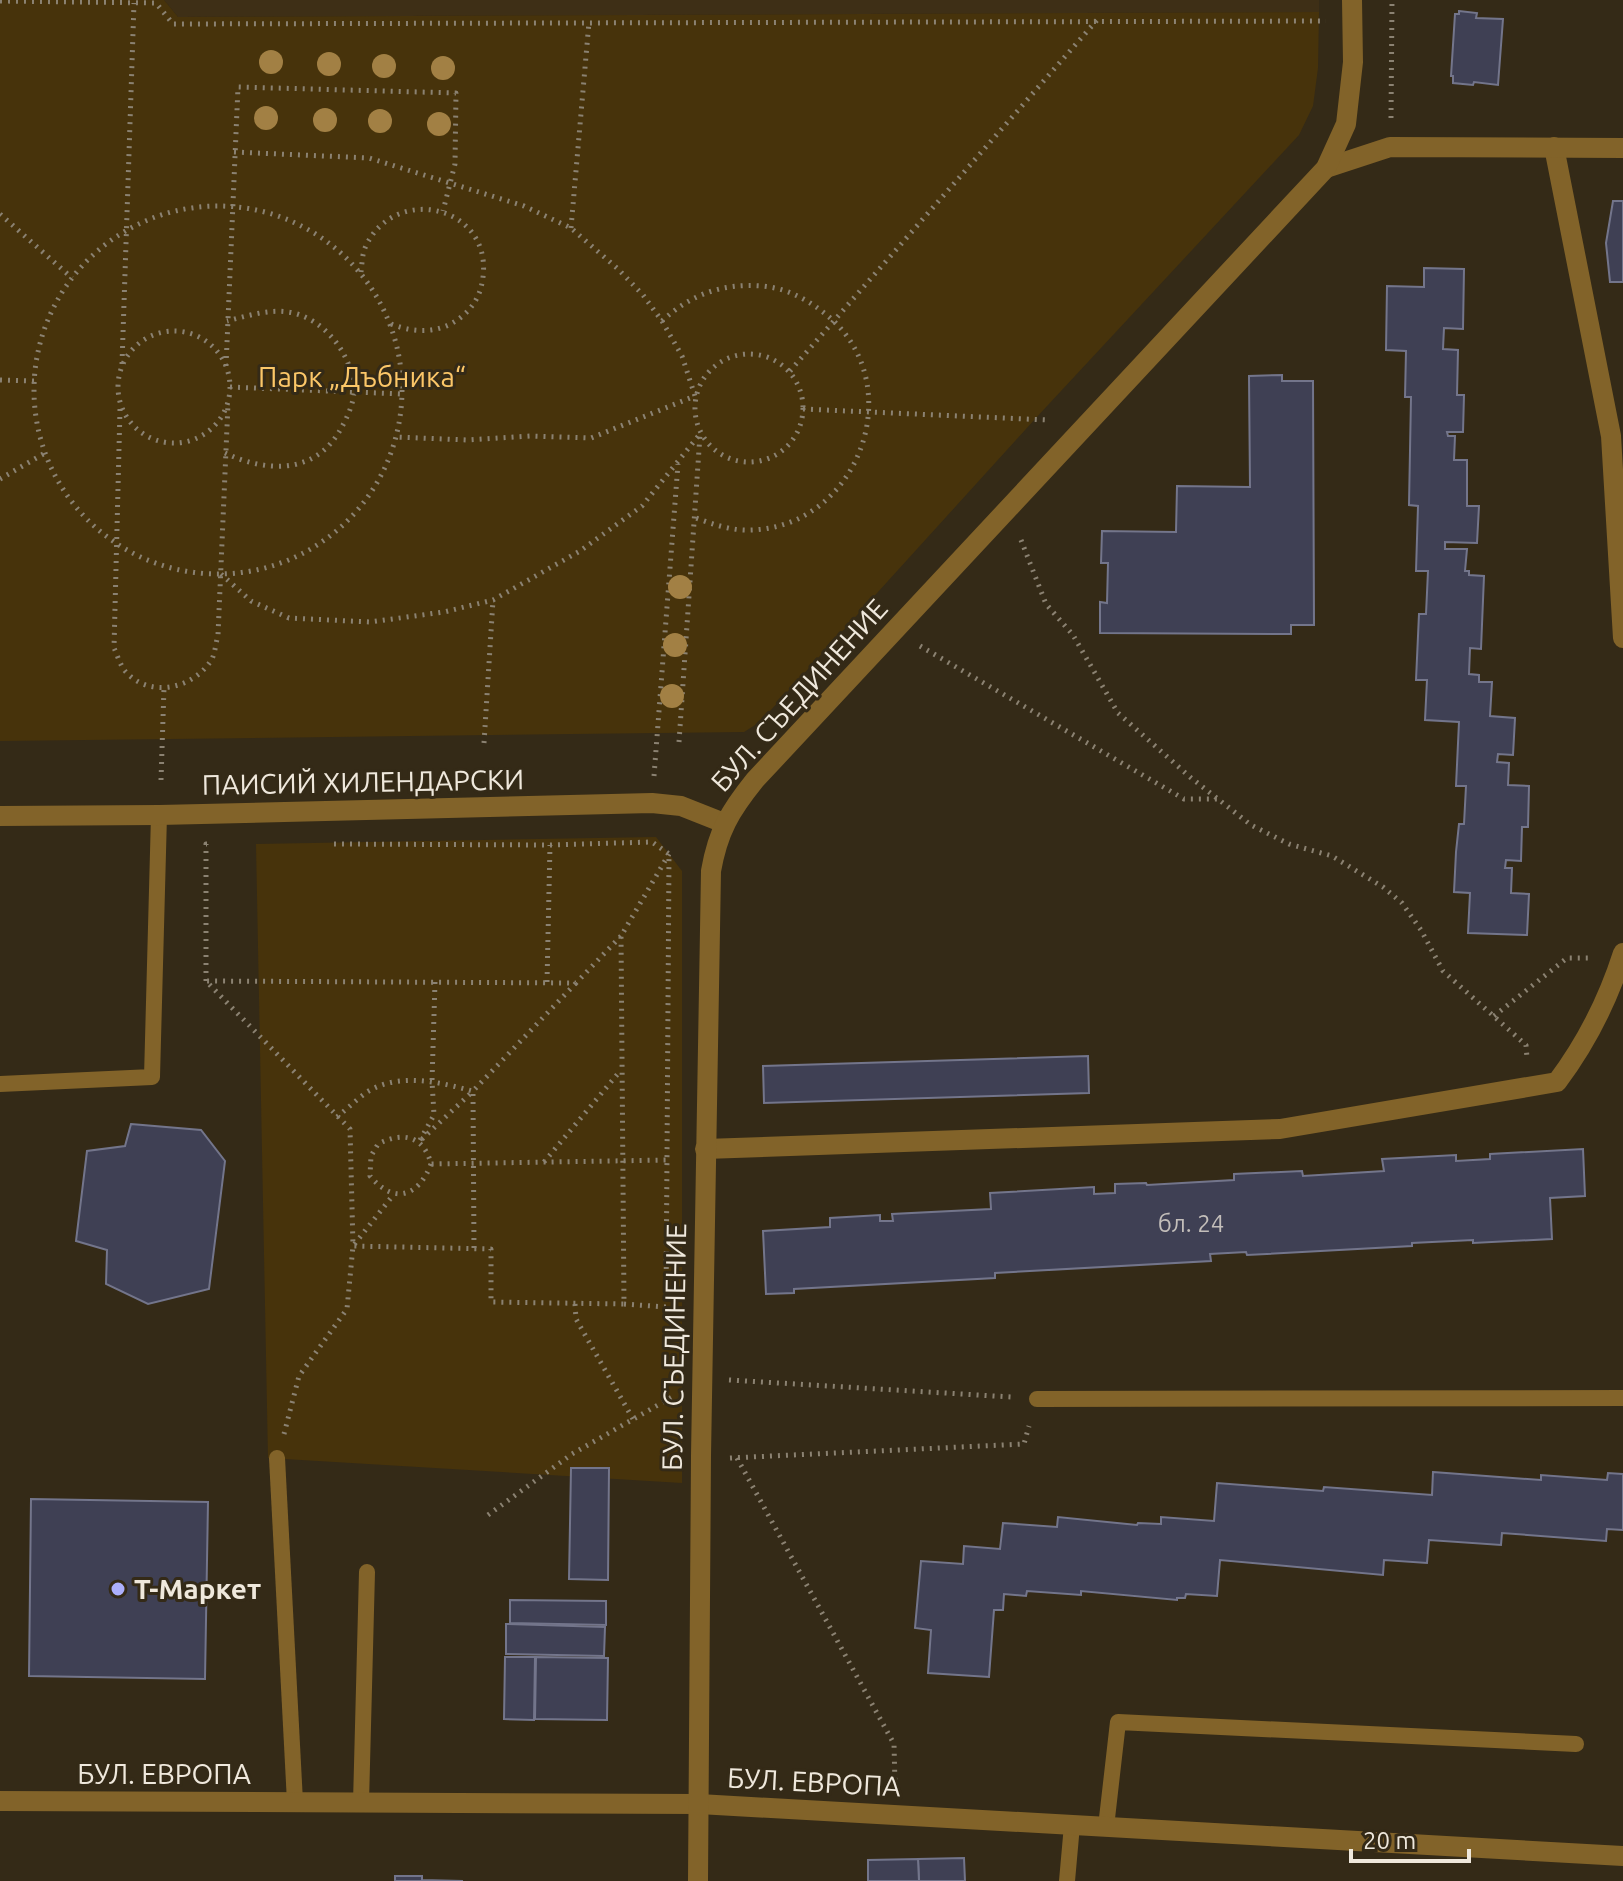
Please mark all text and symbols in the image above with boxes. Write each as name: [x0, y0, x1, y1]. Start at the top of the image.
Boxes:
park label: Парк „Дъбника“: [258, 361, 466, 392]
street label: БУЛ. СЪЕДИНЕНИЕ: [704, 592, 893, 797]
street label: ПАИСИЙ ХИЛЕНДАРСКИ: [202, 763, 524, 800]
house number: бл. 24: [1158, 1210, 1224, 1237]
street label: БУЛ. СЪЕДИНЕНИЕ: [656, 1223, 691, 1471]
place label: Т-Маркет: [134, 1573, 261, 1604]
marker: Т-Маркет: [109, 1580, 127, 1598]
street label: БУЛ. ЕВРОПА: [77, 1758, 251, 1789]
street label: БУЛ. ЕВРОПА: [726, 1761, 902, 1802]
scale bar: [1351, 1813, 1469, 1863]
text: 20 m: [1363, 1827, 1416, 1854]

